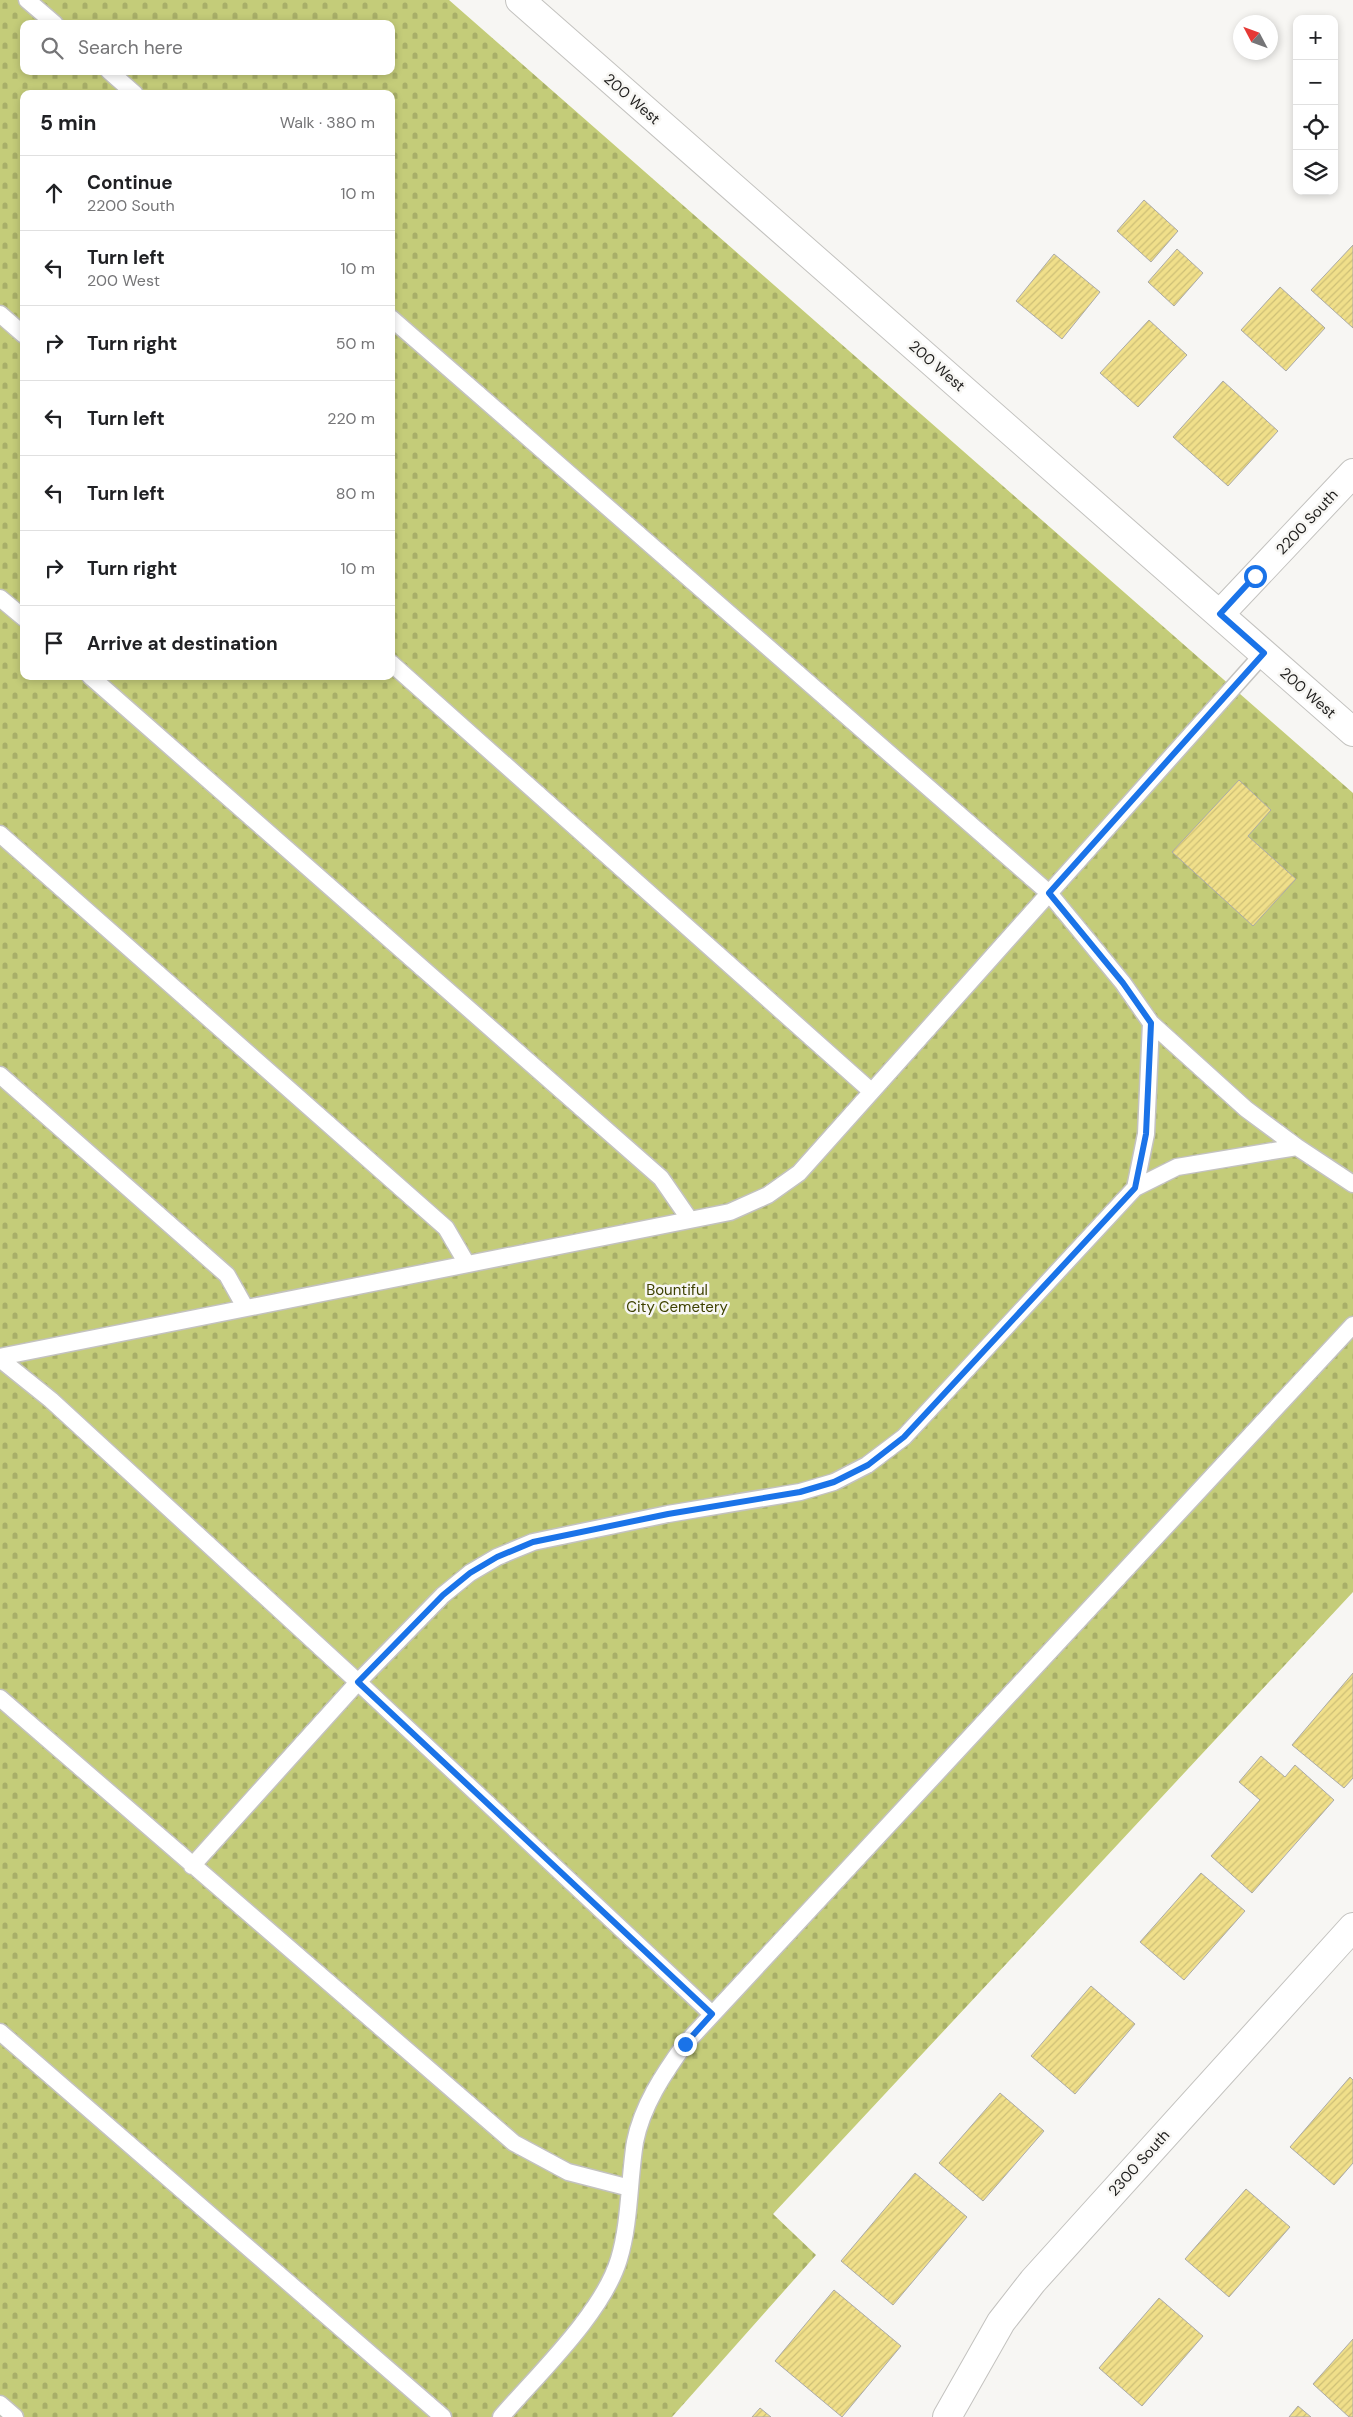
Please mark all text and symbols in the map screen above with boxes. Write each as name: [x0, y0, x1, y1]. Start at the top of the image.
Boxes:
north arrow: [1233, 15, 1278, 60]
map controls: [1293, 15, 1338, 195]
button: +: [1293, 15, 1338, 60]
search box: [20, 20, 395, 75]
icon: search: [38, 34, 66, 62]
text: Search here: [78, 35, 183, 60]
button: −: [1293, 60, 1338, 105]
street label: 200 West: [600, 69, 664, 129]
button: locate: [1293, 105, 1338, 150]
text: 5 min: [40, 109, 96, 137]
text: Walk · 380 m: [280, 112, 375, 133]
button: layers: [1293, 150, 1338, 195]
text: Continue: [87, 170, 173, 195]
icon: ahead: [40, 179, 68, 207]
text: 10 m: [341, 183, 375, 204]
text: 2200 South: [87, 195, 175, 216]
text: Turn left: [87, 245, 165, 270]
icon: left: [40, 254, 68, 282]
text: 10 m: [341, 258, 375, 279]
text: 200 West: [87, 270, 160, 291]
icon: right: [40, 329, 68, 357]
text: Turn right: [87, 331, 177, 356]
text: 50 m: [336, 333, 375, 354]
street label: 200 West: [905, 336, 969, 396]
icon: left: [40, 404, 68, 432]
text: Turn left: [87, 406, 165, 431]
text: 220 m: [327, 408, 375, 429]
icon: left: [40, 479, 68, 507]
text: Turn left: [87, 481, 165, 506]
text: 80 m: [336, 483, 375, 504]
street label: 2200 South: [1272, 485, 1342, 559]
icon: right: [40, 554, 68, 582]
text: Turn right: [87, 556, 177, 581]
text: 10 m: [341, 558, 375, 579]
route start: [1244, 565, 1267, 588]
icon: arrive: [40, 629, 68, 657]
text: Arrive at destination: [87, 631, 278, 656]
street label: 200 West: [1276, 663, 1340, 723]
park label: Bountiful City Cemetery: [626, 1280, 728, 1317]
route end: [674, 2033, 697, 2056]
street label: 2300 South: [1104, 2126, 1174, 2200]

